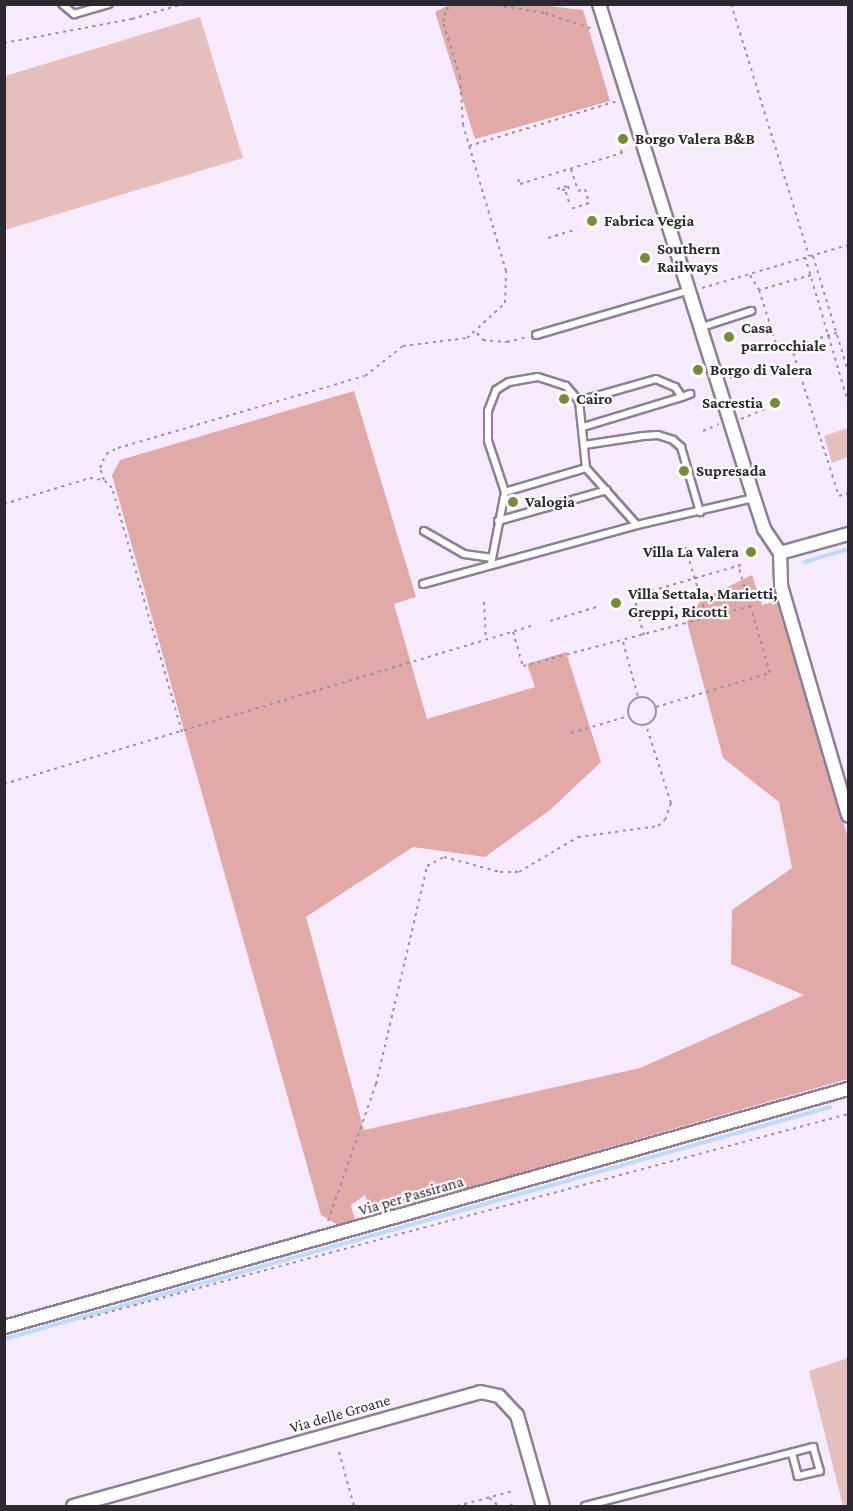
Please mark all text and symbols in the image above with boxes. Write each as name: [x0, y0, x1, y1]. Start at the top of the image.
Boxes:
place label: Borgo Valera B&B: [635, 129, 755, 149]
marker: Borgo Valera B&B: [616, 132, 630, 146]
place label: Fabrica Vegia: [604, 211, 694, 231]
marker: Fabrica Vegia: [585, 214, 599, 228]
place label: Southern Railways: [657, 239, 720, 277]
marker: Southern Railways: [638, 251, 652, 265]
place label: Casa parrocchiale: [741, 318, 826, 356]
marker: Casa parrocchiale: [722, 330, 736, 344]
place label: Borgo di Valera: [710, 360, 812, 380]
marker: Borgo di Valera: [691, 363, 705, 377]
place label: Cairo: [576, 389, 612, 409]
marker: Cairo: [557, 392, 571, 406]
place label: Sacrestia: [702, 393, 763, 413]
marker: Sacrestia: [768, 396, 782, 410]
place label: Supresada: [696, 461, 766, 481]
marker: Supresada: [677, 464, 691, 478]
place label: Valogia: [525, 492, 575, 512]
marker: Valogia: [506, 495, 520, 509]
place label: Villa La Valera: [643, 542, 739, 562]
marker: Villa La Valera: [744, 545, 758, 559]
place label: Villa Settala, Marietti, Greppi, Ricotti: [628, 584, 778, 622]
marker: Villa Settala, Marietti, Greppi, Ricotti: [609, 596, 623, 610]
street label: Via per Passirana: [356, 1172, 466, 1220]
street label: Via delle Groane: [287, 1390, 393, 1438]

